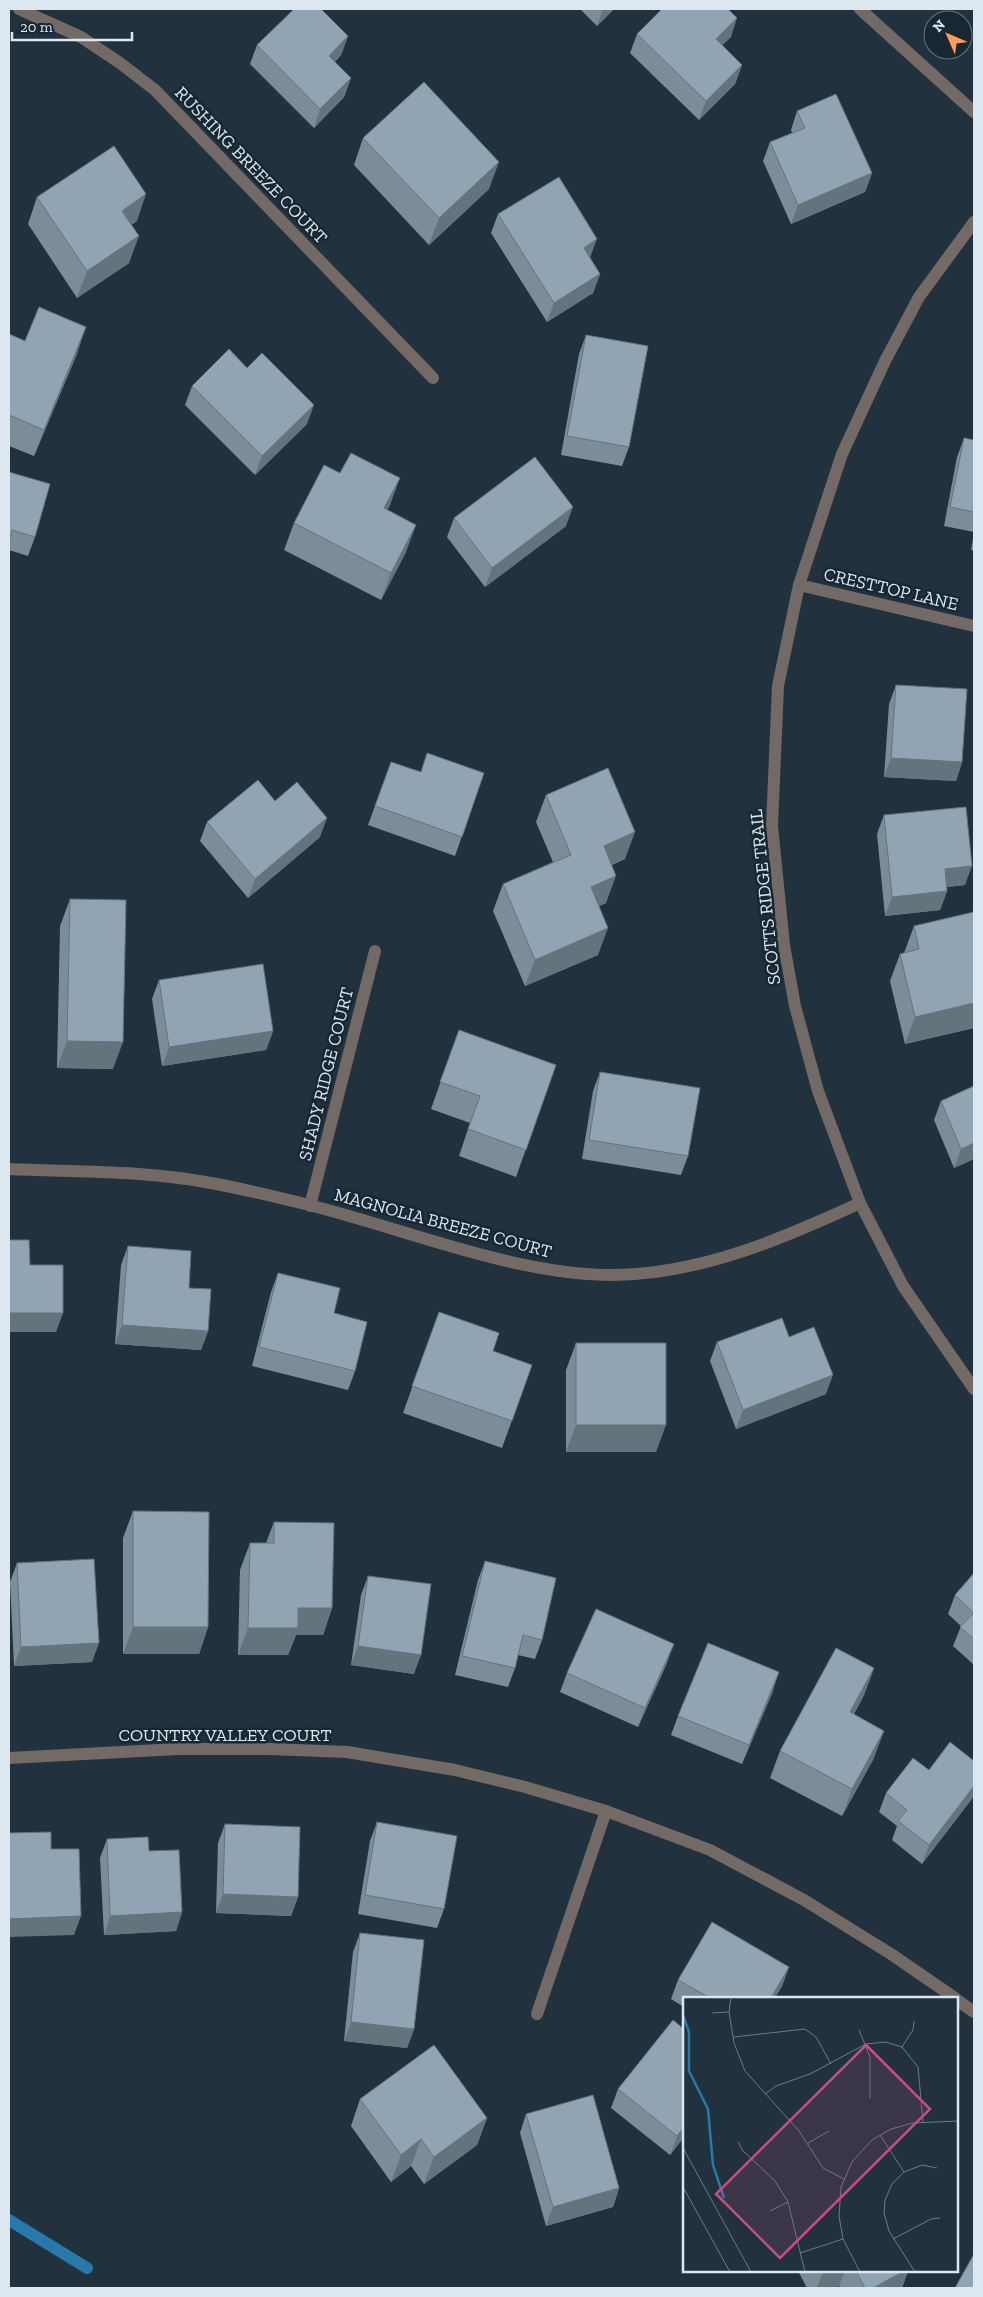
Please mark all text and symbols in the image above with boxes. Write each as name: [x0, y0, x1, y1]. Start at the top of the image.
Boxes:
scale bar: [12, 10, 132, 42]
north arrow: [923, 10, 973, 60]
text: N: [929, 16, 949, 36]
text: 20 m: [20, 18, 53, 36]
street label: RUSHING BREEZE COURT: [170, 82, 332, 248]
street label: CRESTTOP LANE: [822, 563, 960, 615]
street label: SCOTTS RIDGE TRAIL: [745, 808, 785, 986]
street label: SHADY RIDGE COURT: [294, 985, 358, 1163]
street label: MAGNOLIA BREEZE COURT: [332, 1183, 554, 1263]
street label: COUNTRY VALLEY COURT: [118, 1724, 332, 1746]
inset map: [683, 1997, 958, 2272]

